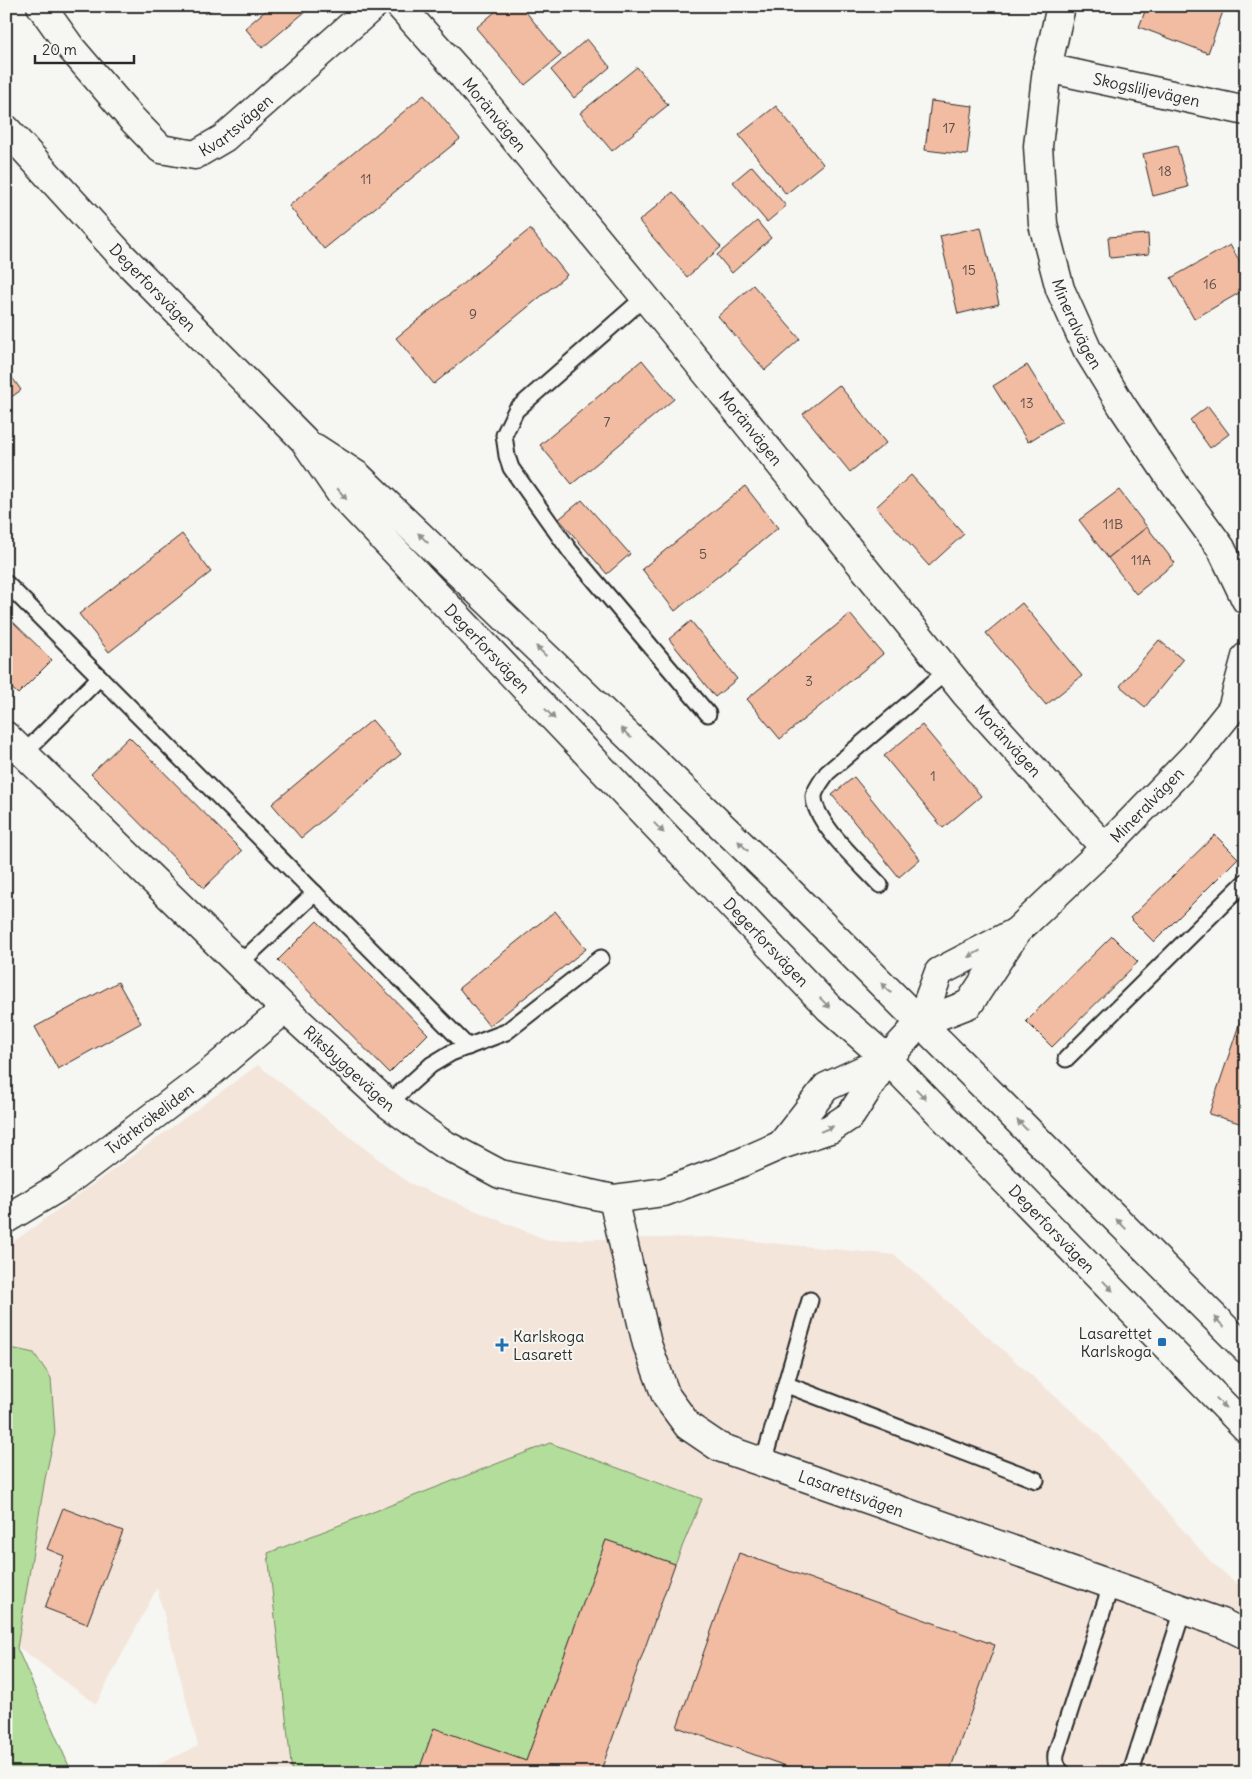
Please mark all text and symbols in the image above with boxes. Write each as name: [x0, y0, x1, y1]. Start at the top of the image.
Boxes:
scale bar: [35, 32, 134, 64]
text: 20 m: [42, 40, 77, 59]
street label: Skogsliljevägen: [1091, 68, 1202, 111]
street label: Moränvägen: [458, 73, 531, 156]
street label: Kvartsvägen: [195, 90, 277, 161]
house number: 17: [943, 119, 955, 137]
house number: 18: [1158, 162, 1172, 180]
house number: 11: [360, 170, 372, 188]
street label: Degerforsvägen: [105, 239, 201, 335]
house number: 15: [962, 261, 976, 279]
house number: 16: [1203, 275, 1217, 293]
street label: Mineralvägen: [1048, 277, 1107, 372]
house number: 9: [469, 305, 477, 323]
street label: Moränvägen: [715, 387, 787, 469]
house number: 13: [1020, 394, 1034, 412]
house number: 7: [604, 413, 611, 431]
one-way arrow: [337, 487, 348, 500]
house number: 11B: [1103, 515, 1123, 533]
one-way arrow: [418, 532, 430, 544]
house number: 5: [699, 545, 707, 563]
house number: 11A: [1131, 551, 1151, 569]
street label: Degerforsvägen: [440, 599, 534, 697]
one-way arrow: [535, 645, 547, 657]
house number: 3: [805, 672, 813, 690]
street label: Moränvägen: [971, 701, 1046, 781]
one-way arrow: [544, 707, 556, 719]
one-way arrow: [620, 727, 632, 739]
street label: Mineralvägen: [1106, 763, 1188, 847]
house number: 1: [930, 767, 936, 785]
one-way arrow: [653, 821, 665, 833]
one-way arrow: [737, 840, 749, 852]
street label: Degerforsvägen: [719, 893, 813, 991]
one-way arrow: [967, 949, 981, 958]
one-way arrow: [880, 982, 892, 994]
one-way arrow: [819, 996, 831, 1008]
street label: Riksbyggevägen: [300, 1021, 399, 1116]
street label: Tvärkrökeliden: [101, 1079, 197, 1159]
one-way arrow: [915, 1088, 927, 1100]
one-way arrow: [1017, 1120, 1029, 1132]
one-way arrow: [820, 1125, 834, 1133]
street label: Degerforsvägen: [1005, 1180, 1100, 1277]
one-way arrow: [1115, 1218, 1127, 1230]
one-way arrow: [1102, 1280, 1114, 1292]
one-way arrow: [1213, 1316, 1225, 1328]
place label: Lasarettet Karlskoga: [1079, 1323, 1153, 1361]
place label: Karlskoga Lasarett: [513, 1326, 584, 1364]
marker: Lasarettet Karlskoga: [1156, 1336, 1168, 1348]
marker: Karlskoga Lasarett: [495, 1338, 509, 1352]
one-way arrow: [1215, 1397, 1227, 1409]
street label: Lasarettsvägen: [796, 1466, 907, 1521]

